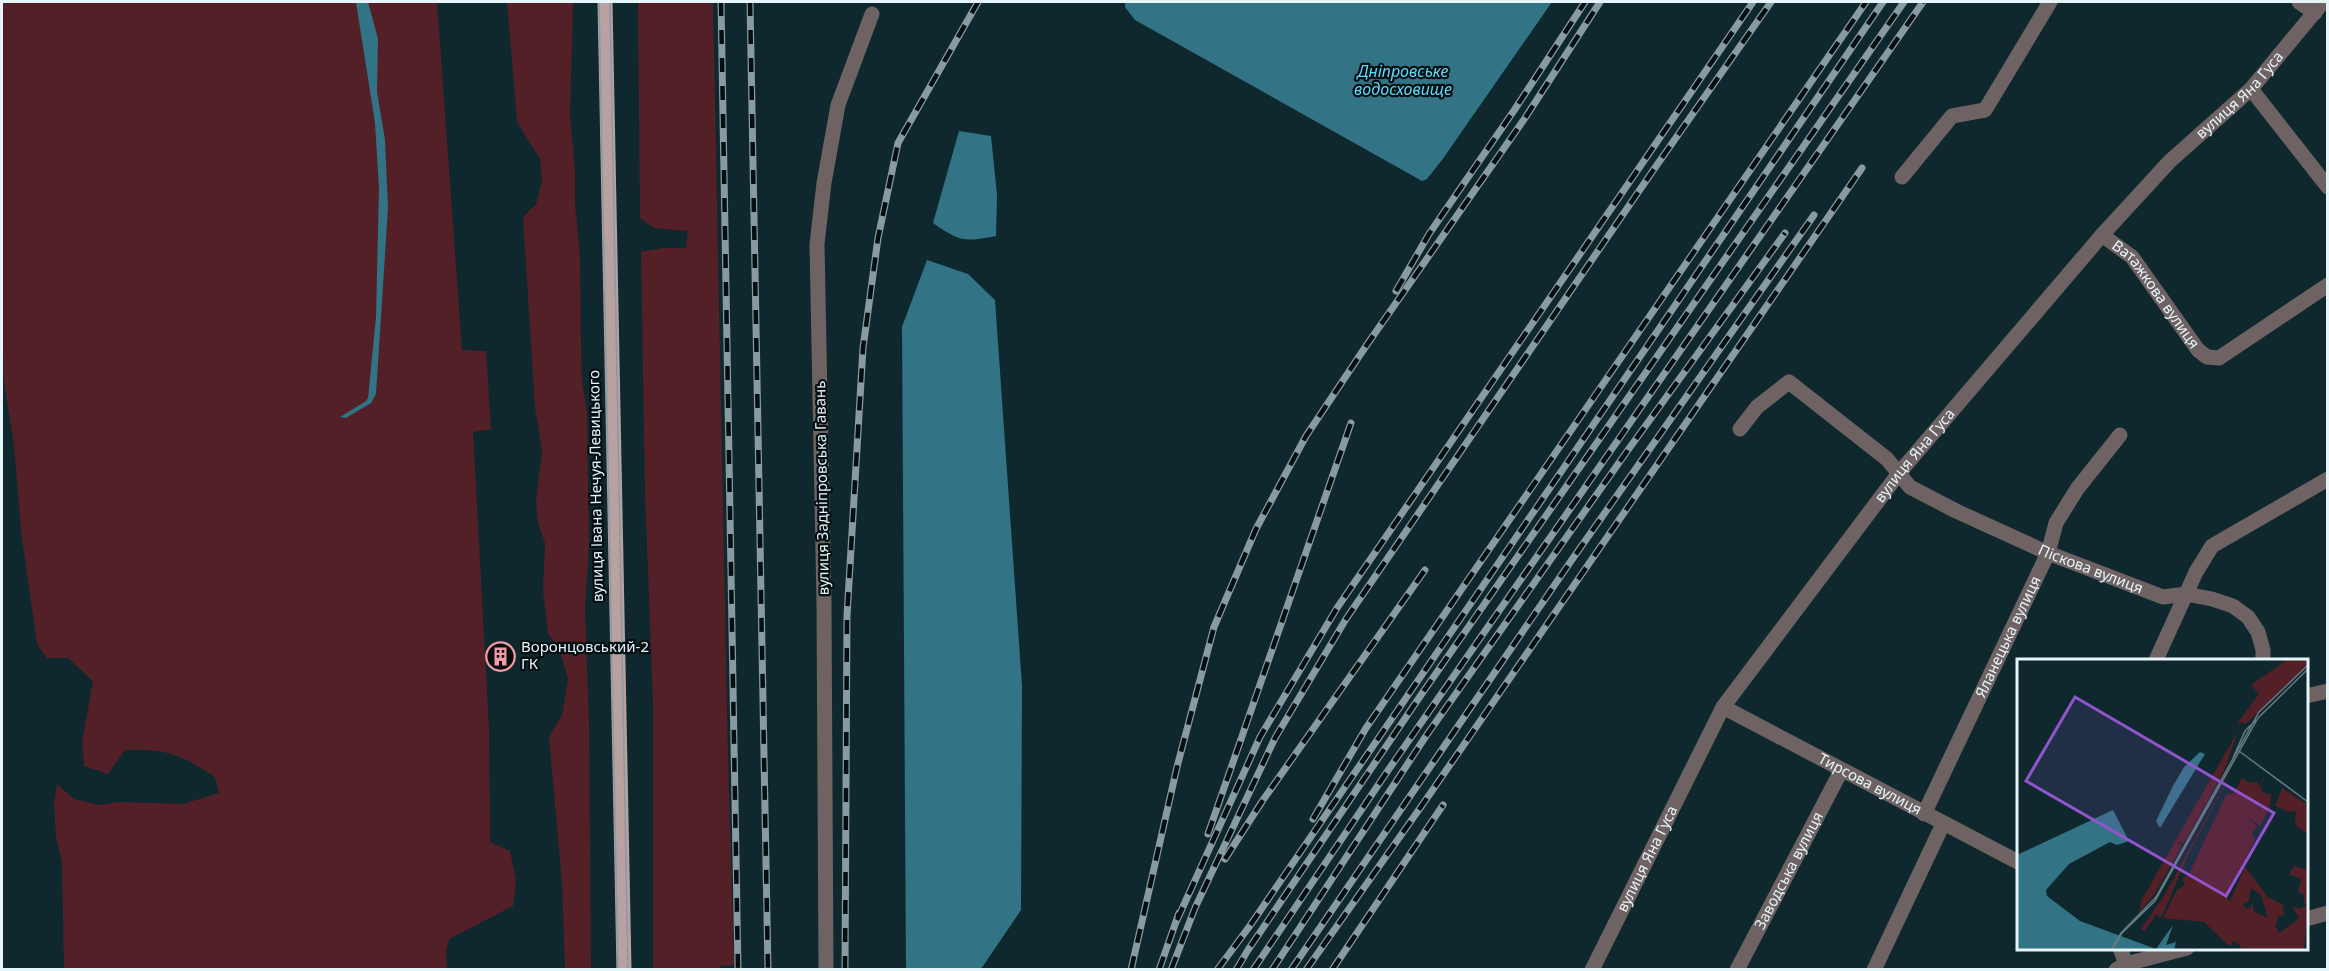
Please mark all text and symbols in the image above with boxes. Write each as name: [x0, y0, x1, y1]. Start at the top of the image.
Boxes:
street label: вулиця Яна Гуса: [2191, 47, 2287, 143]
water label: Дніпровське водосховище: [1354, 60, 1452, 100]
street label: Ватажкова вулиця: [2108, 235, 2205, 352]
street label: вулиця Івана Нечуя-Левицького: [583, 370, 607, 602]
street label: вулиця Задніпровська Гавань: [809, 380, 833, 596]
street label: вулиця Яна Гуса: [1869, 404, 1959, 506]
street label: Піскова вулиця: [2035, 539, 2146, 598]
street label: Яланецька вулиця: [1970, 572, 2045, 701]
place label: Воронцовський-2 ГК: [521, 636, 649, 673]
building icon: Воронцовський-2 ГК: [484, 640, 516, 672]
inset map: [2017, 659, 2308, 950]
street label: Тирсова вулиця: [1815, 748, 1926, 819]
street label: вулиця Яна Гуса: [1611, 802, 1681, 915]
street label: Заводська вулиця: [1749, 808, 1827, 933]

